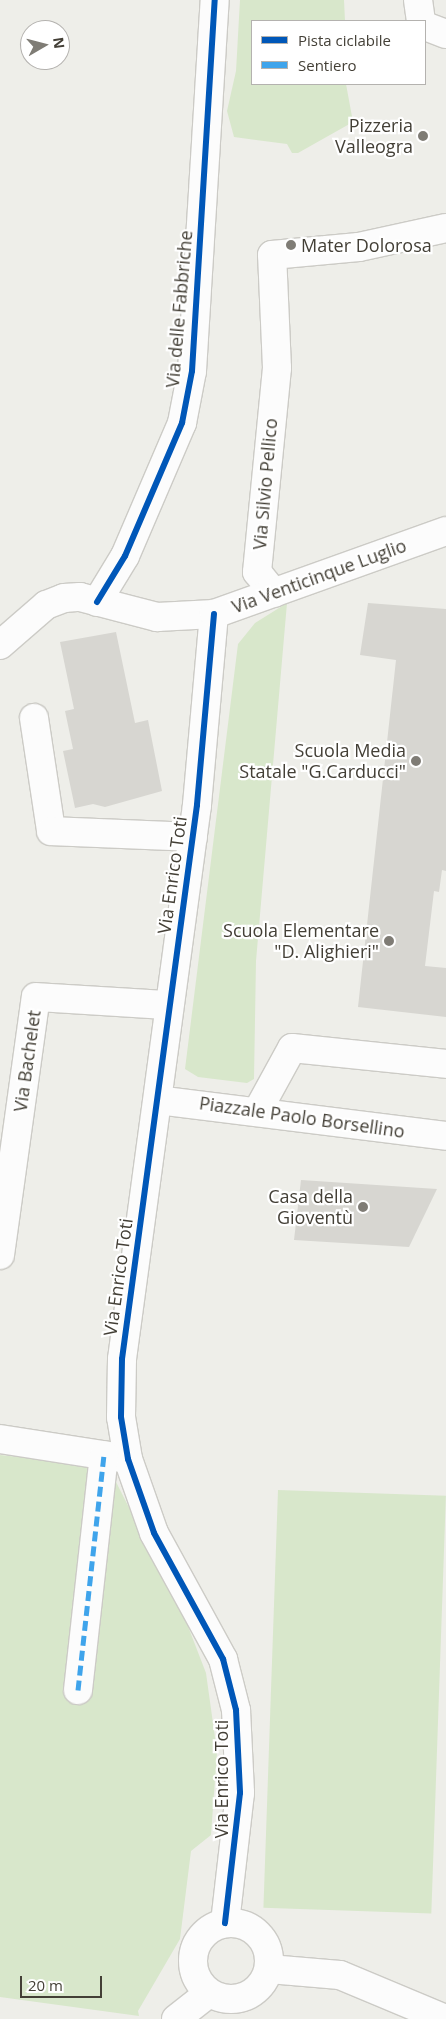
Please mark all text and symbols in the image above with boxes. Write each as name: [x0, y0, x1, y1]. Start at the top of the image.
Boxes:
north arrow: [20, 20, 70, 70]
legend: [251, 20, 426, 85]
text: Pista ciclabile: [298, 30, 391, 50]
text: N: [49, 36, 70, 50]
text: Sentiero: [298, 55, 357, 75]
place label: Pizzeria Valleogra: [335, 115, 413, 158]
marker: Pizzeria Valleogra: [417, 130, 429, 142]
street label: Via delle Fabbriche: [161, 229, 197, 389]
place label: Mater Dolorosa: [301, 234, 432, 256]
marker: Mater Dolorosa: [285, 239, 297, 251]
street label: Via Silvio Pellico: [248, 417, 282, 551]
street label: Via Venticinque Luglio: [229, 534, 409, 618]
place label: Scuola Media Statale "G.Carducci": [239, 740, 406, 782]
marker: Scuola Media Statale "G.Carducci": [410, 755, 422, 767]
street label: Via Enrico Toti: [153, 815, 191, 935]
place label: Scuola Elementare "D. Alighieri": [223, 920, 379, 962]
marker: Scuola Elementare "D. Alighieri": [383, 935, 395, 947]
street label: Via Bachelet: [9, 1009, 45, 1113]
street label: Piazzale Paolo Borsellino: [198, 1092, 406, 1142]
place label: Casa della Gioventù: [268, 1186, 353, 1228]
marker: Casa della Gioventù: [357, 1201, 369, 1213]
street label: Via Enrico Toti: [99, 1217, 137, 1337]
street label: Via Enrico Toti: [210, 1720, 232, 1838]
scale bar: [22, 1966, 105, 1998]
text: 20 m: [28, 1975, 63, 1995]

